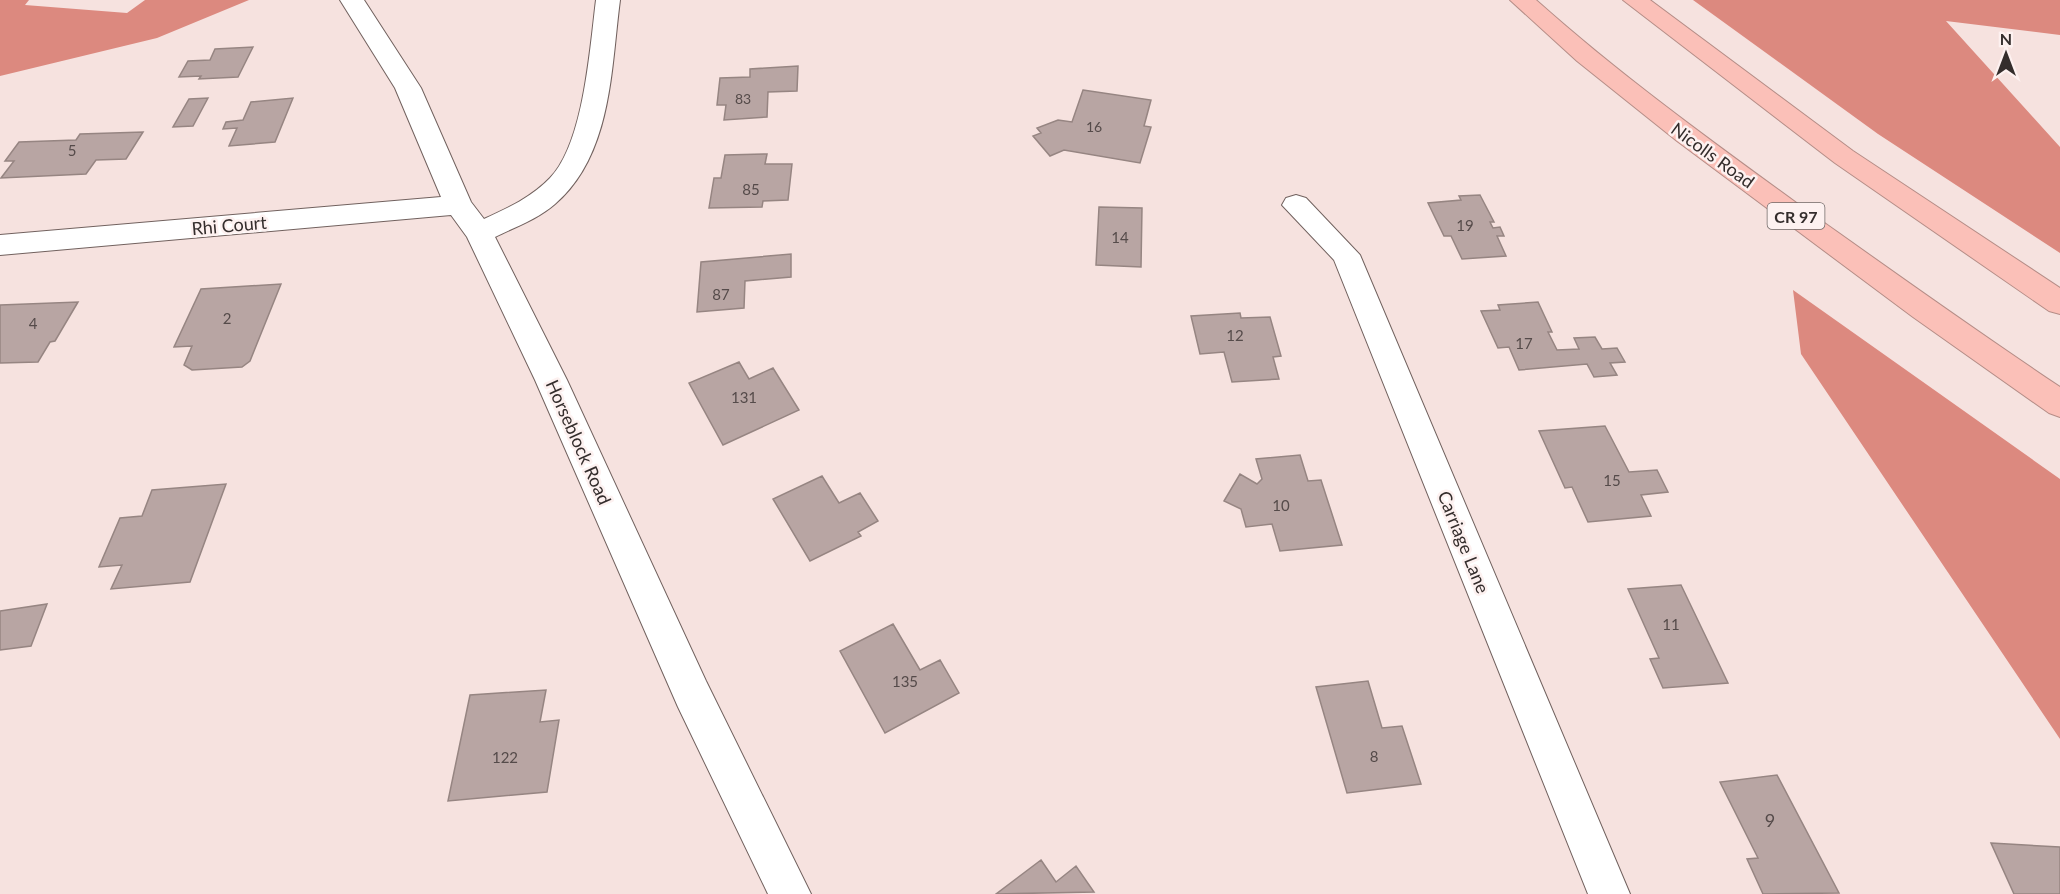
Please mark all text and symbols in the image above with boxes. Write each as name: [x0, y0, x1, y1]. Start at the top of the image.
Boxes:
north arrow: [1976, 24, 2036, 84]
text: N: [2000, 29, 2012, 48]
house number: 83: [735, 90, 751, 107]
street label: Nicolls Road: [1667, 117, 1759, 193]
house number: 16: [1086, 118, 1102, 135]
house number: 5: [68, 141, 76, 159]
house number: 85: [742, 180, 760, 198]
road number: CR 97: [1768, 203, 1824, 229]
street label: Rhi Court: [191, 211, 268, 239]
house number: 19: [1456, 216, 1474, 234]
house number: 14: [1111, 228, 1129, 246]
house number: 87: [712, 285, 730, 303]
house number: 2: [223, 309, 231, 327]
house number: 4: [29, 314, 38, 332]
house number: 12: [1226, 326, 1244, 344]
house number: 17: [1515, 334, 1533, 352]
street label: Horseblock Road: [542, 376, 616, 508]
house number: 131: [731, 388, 757, 406]
house number: 15: [1603, 471, 1621, 489]
street label: Carriage Lane: [1433, 488, 1495, 596]
house number: 10: [1272, 496, 1290, 514]
house number: 11: [1662, 615, 1680, 633]
house number: 135: [892, 672, 918, 690]
house number: 8: [1370, 747, 1378, 765]
house number: 122: [492, 748, 518, 766]
house number: 9: [1765, 809, 1775, 831]

